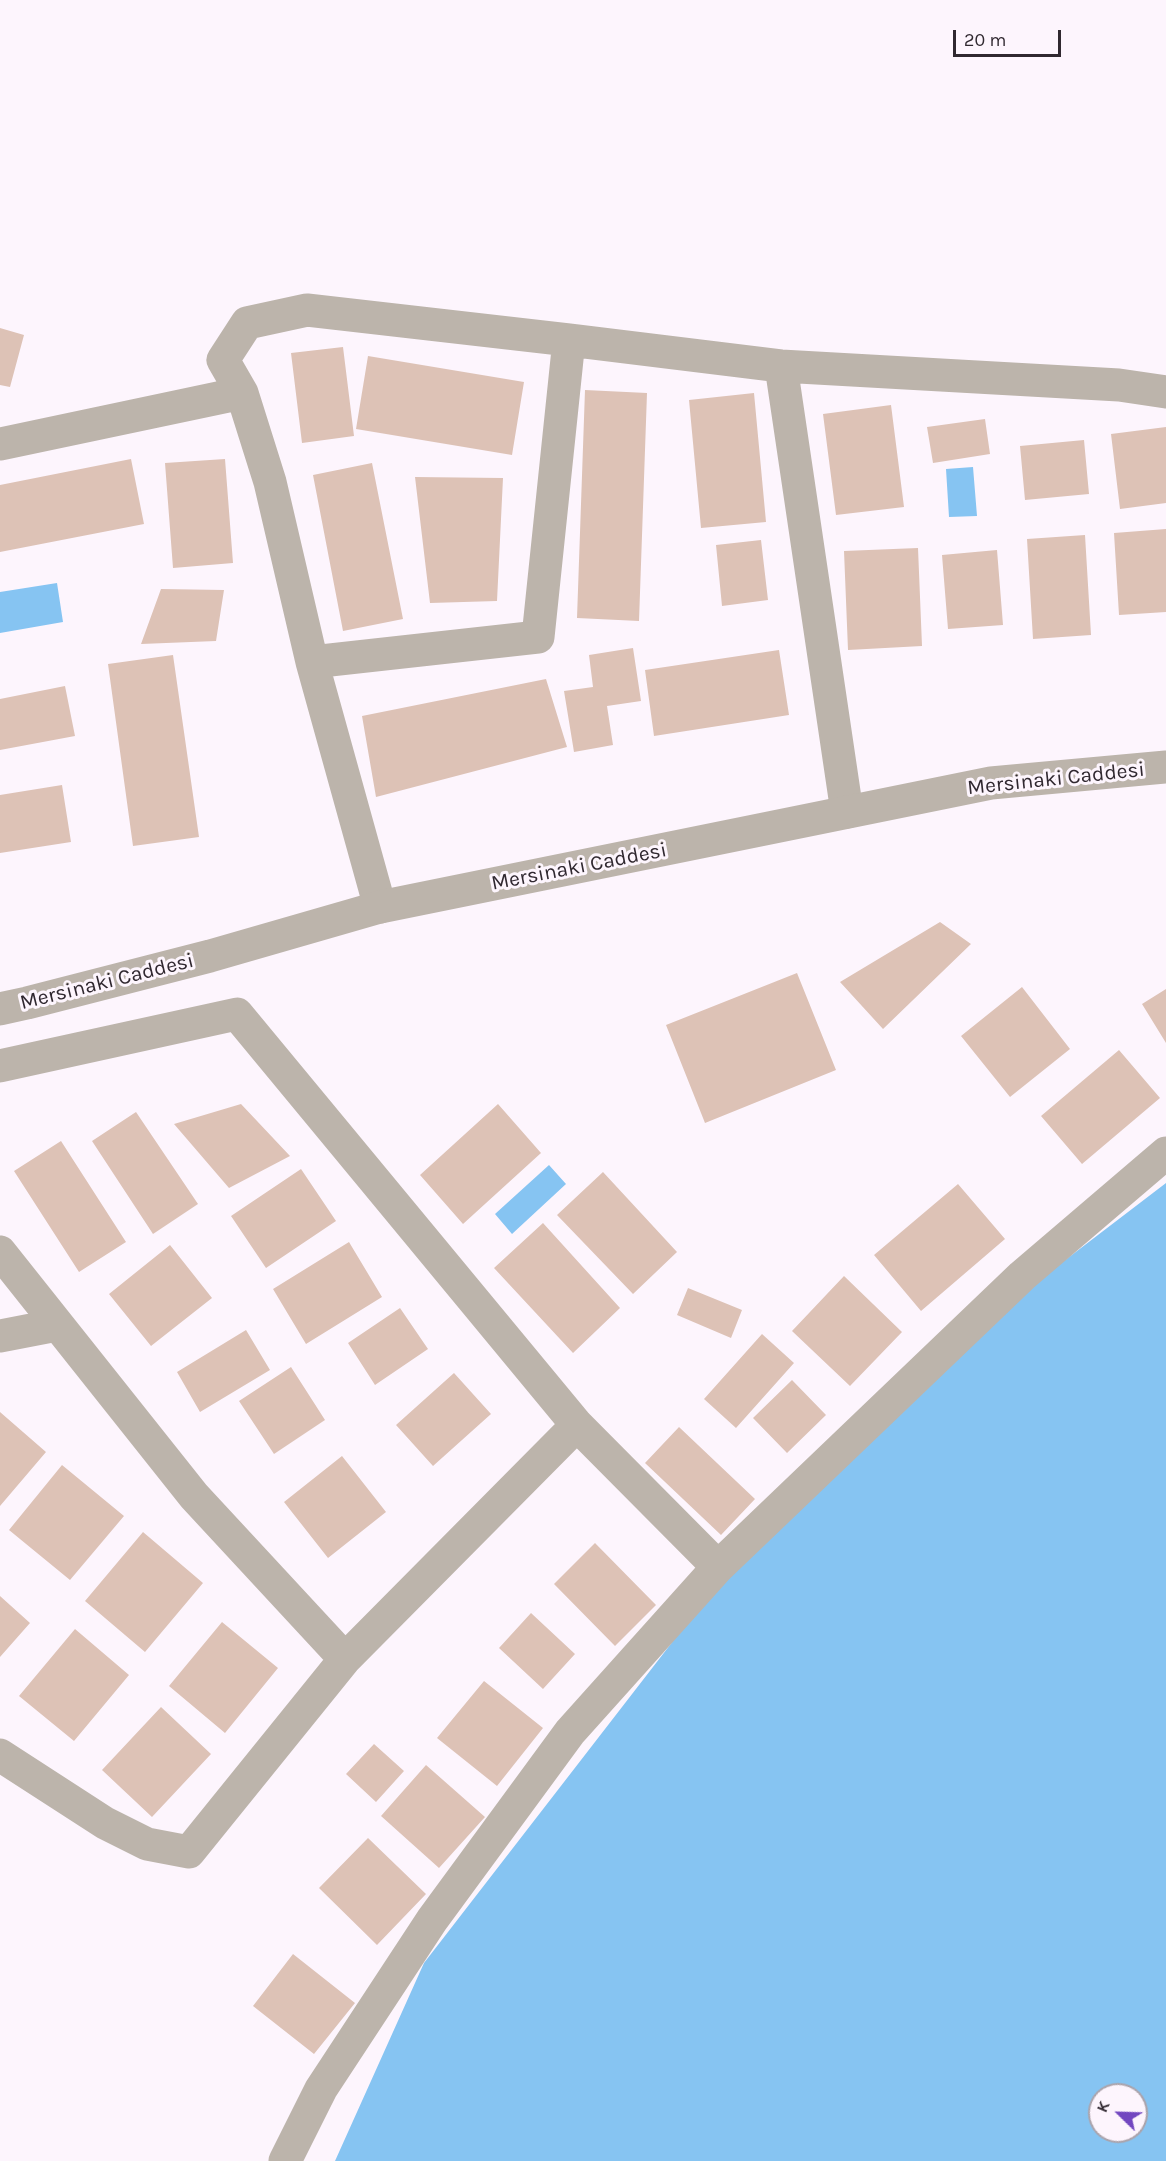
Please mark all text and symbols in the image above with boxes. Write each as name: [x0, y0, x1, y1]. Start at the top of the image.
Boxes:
scale bar: [956, 18, 1064, 56]
text: 20 m: [964, 29, 1006, 51]
street label: Mersinaki Caddesi: [966, 757, 1146, 801]
street label: Mersinaki Caddesi: [489, 838, 669, 896]
street label: Mersinaki Caddesi: [18, 948, 196, 1016]
north arrow: [1088, 2083, 1148, 2143]
text: K: [1092, 2098, 1114, 2115]

